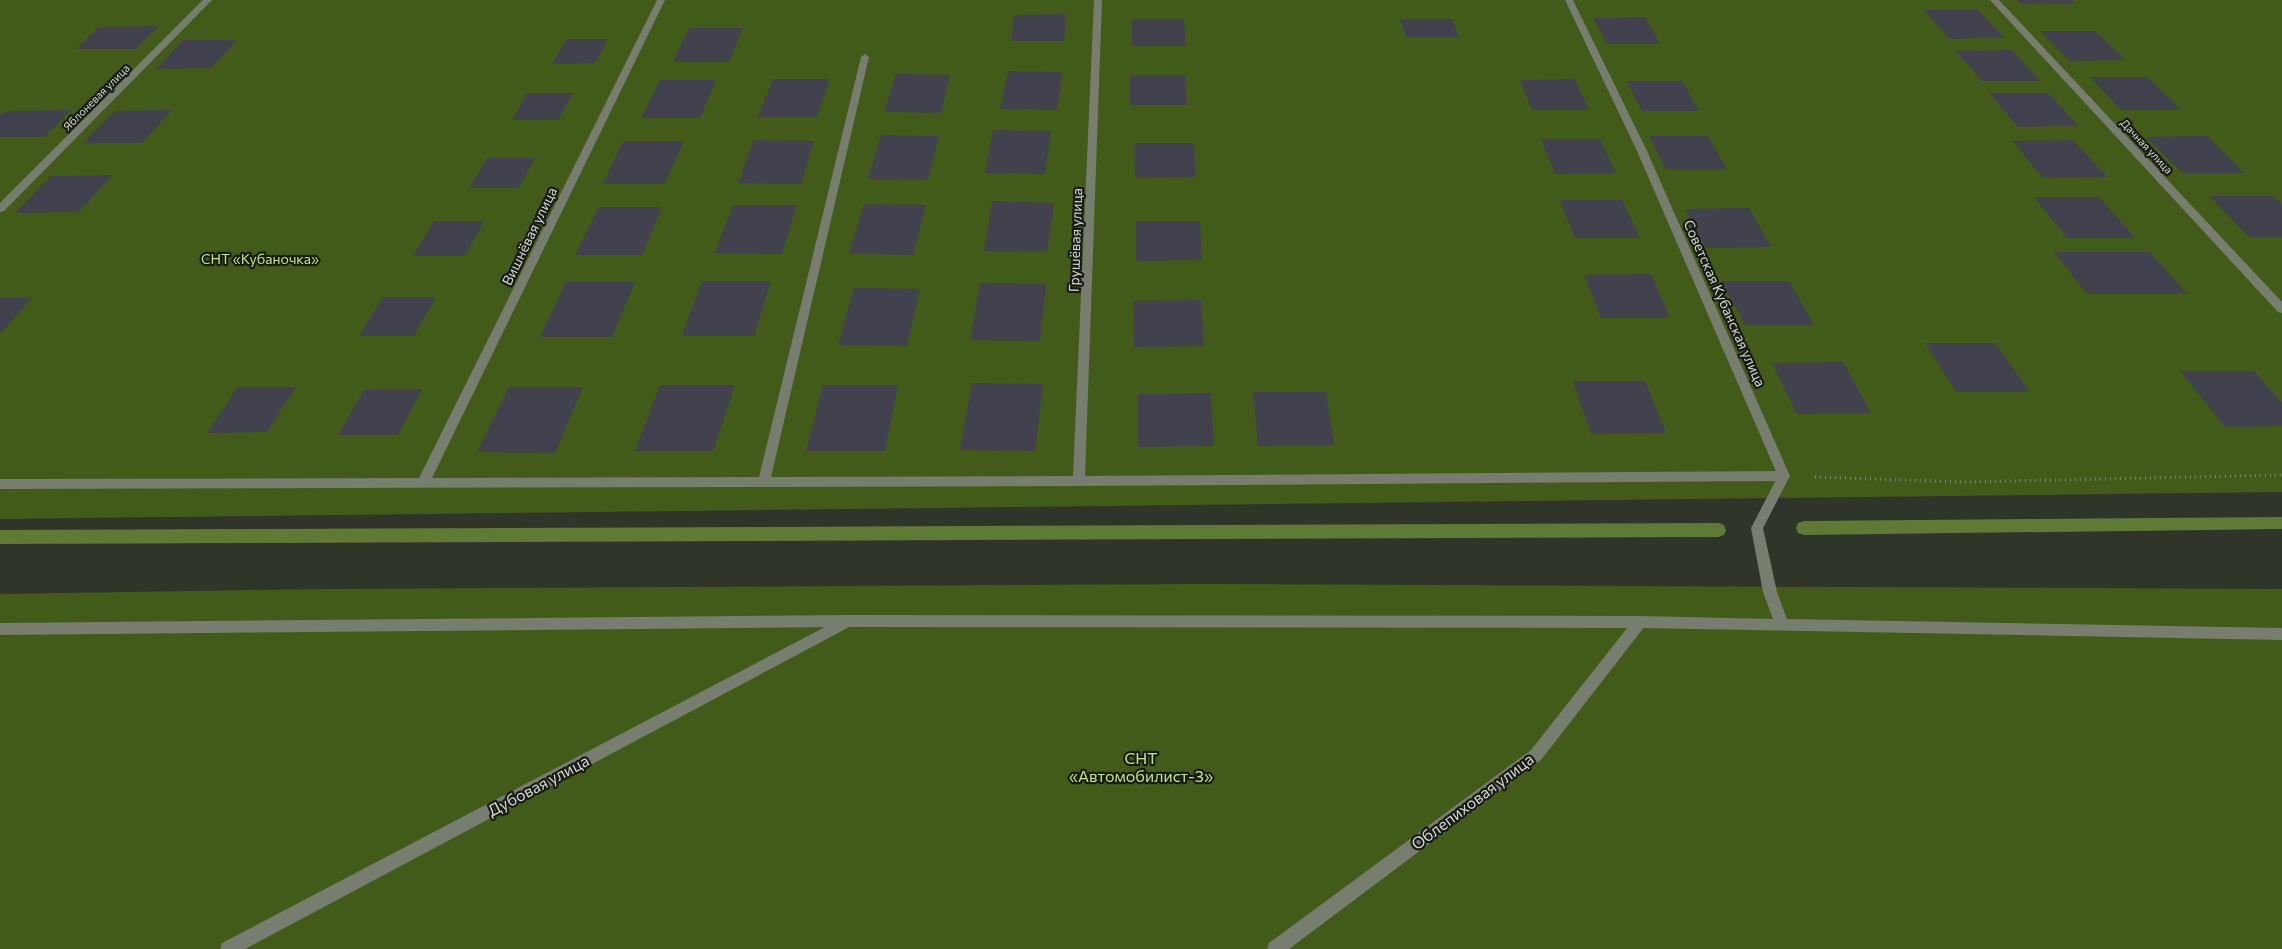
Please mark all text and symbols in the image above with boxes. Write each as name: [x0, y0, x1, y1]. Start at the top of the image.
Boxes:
street label: Яблоневая улица: [60, 61, 132, 133]
street label: Дачная улица: [2118, 116, 2176, 176]
street label: Вишнёвая улица: [498, 184, 560, 288]
street label: Грушёвая улица: [1065, 188, 1085, 292]
street label: Советская Кубанская улица: [1680, 217, 1770, 389]
park label: СНТ «Кубаночка»: [201, 250, 319, 267]
park label: СНТ «Автомобилист-3»: [1069, 748, 1213, 785]
street label: Облепиховая улица: [1407, 749, 1537, 853]
street label: Дубовая улица: [484, 750, 592, 820]

